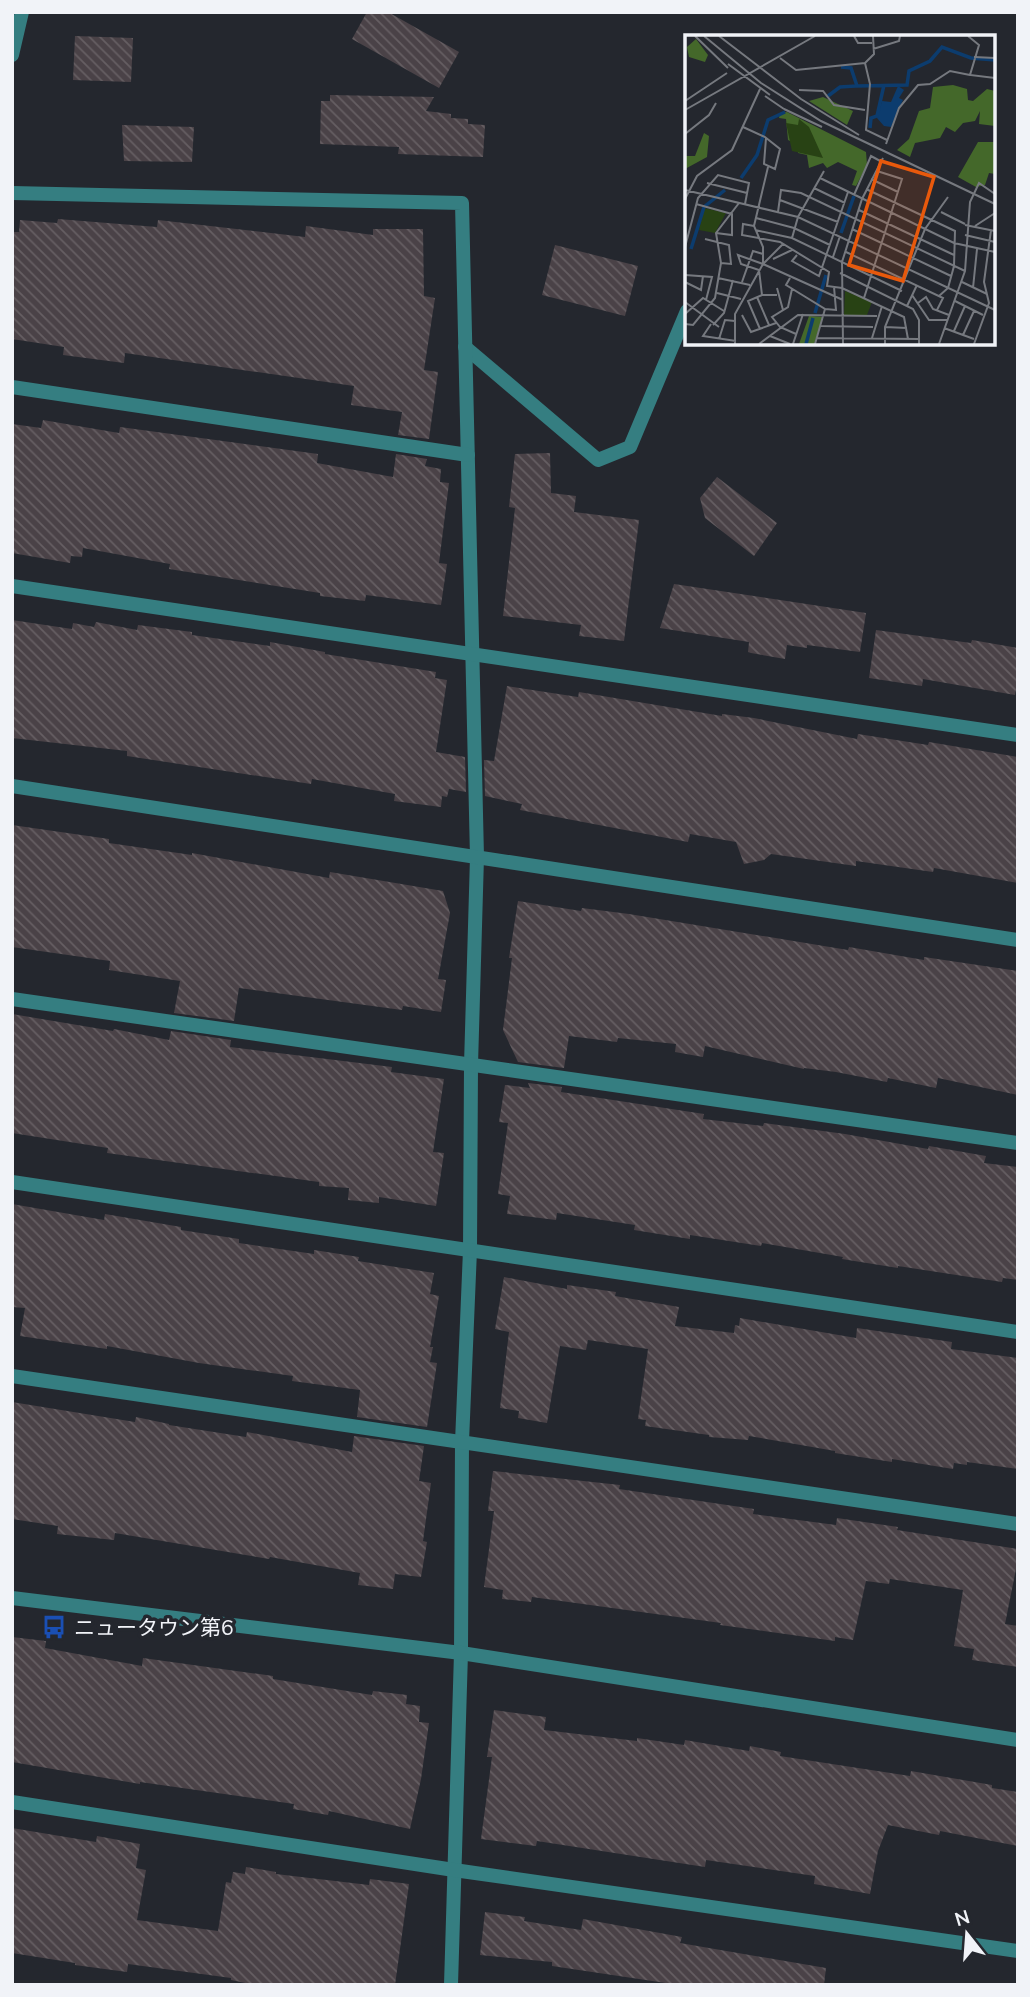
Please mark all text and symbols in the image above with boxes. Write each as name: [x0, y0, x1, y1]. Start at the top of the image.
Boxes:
inset map: [685, 35, 995, 345]
bus stop icon: ニュータウン第6: [40, 1613, 68, 1641]
place label: ニュータウン第6: [74, 1614, 234, 1640]
north arrow: [932, 1899, 1002, 1969]
text: N: [952, 1904, 972, 1931]

